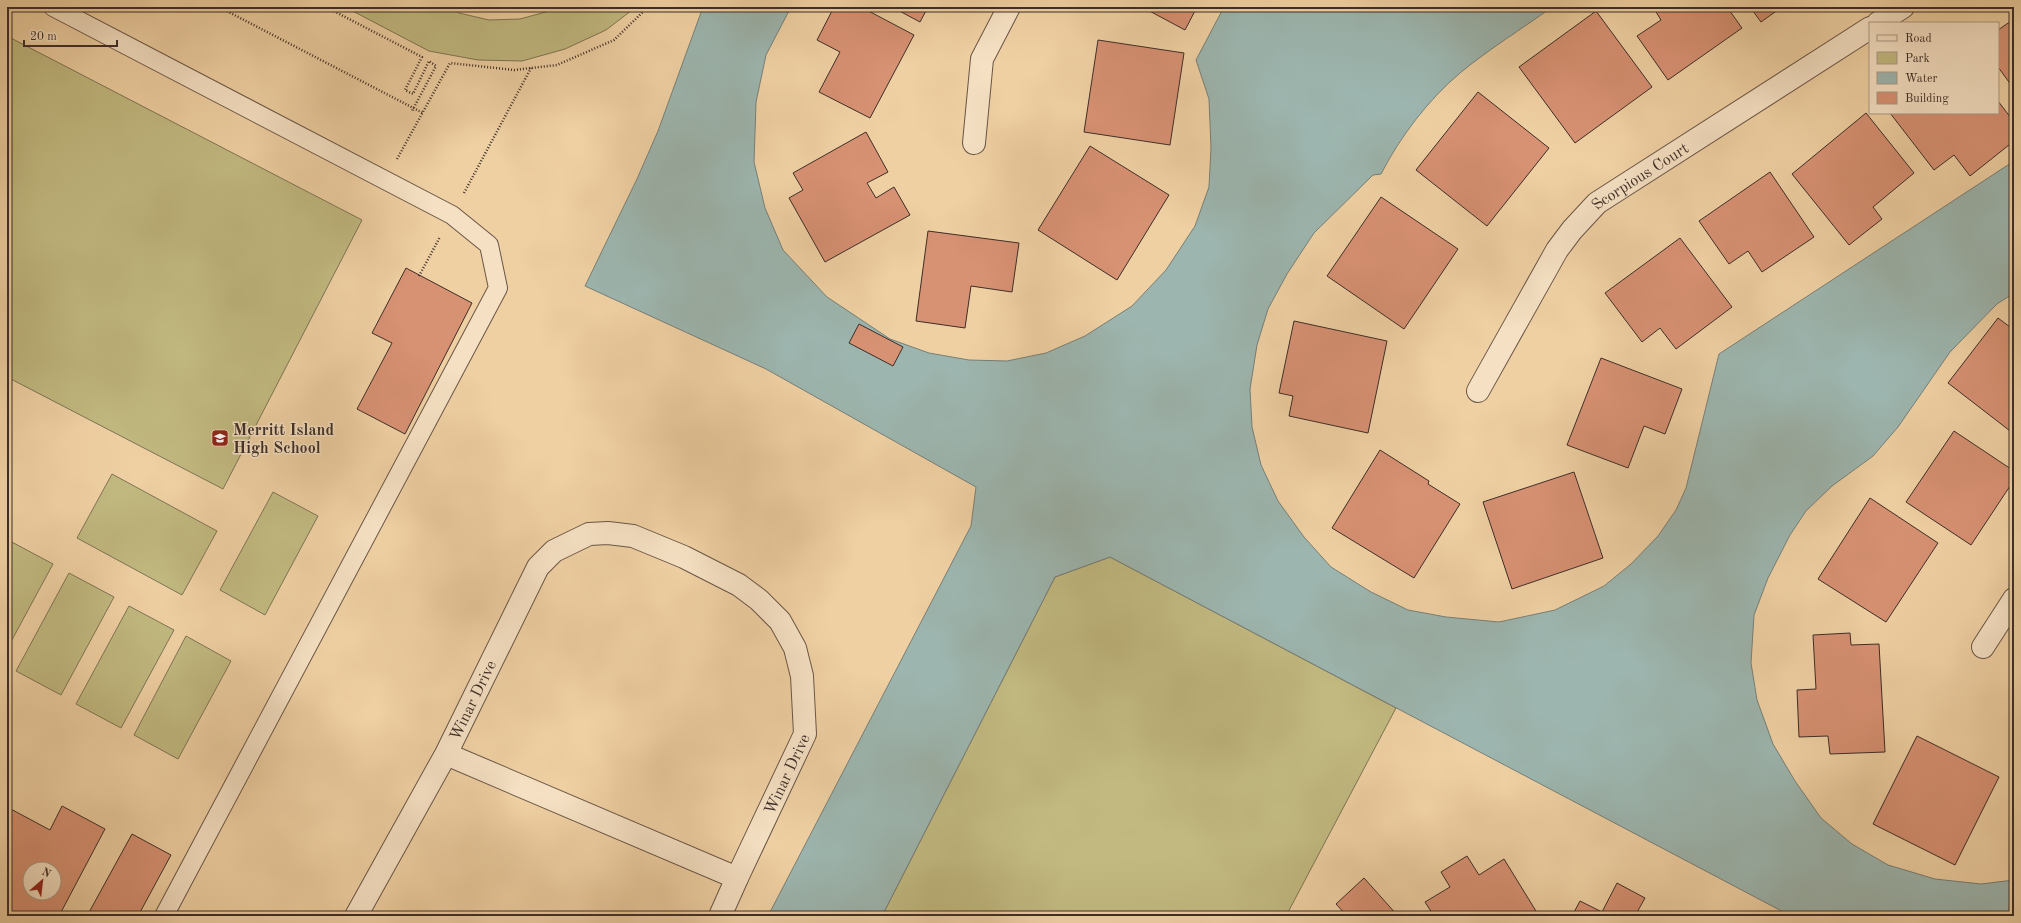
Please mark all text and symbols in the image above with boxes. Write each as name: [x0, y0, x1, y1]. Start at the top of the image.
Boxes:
scale bar: [24, 22, 117, 48]
legend: [1869, 22, 1999, 114]
text: 20 m: [30, 31, 57, 43]
text: Road: [1905, 33, 1932, 45]
text: Park: [1905, 53, 1930, 65]
text: Water: [1905, 73, 1938, 85]
text: Building: [1905, 93, 1949, 105]
street label: Scorpious Court: [1589, 140, 1692, 214]
place label: Merritt Island High School: [233, 423, 334, 457]
school or university icon: Merritt Island High School: [210, 428, 230, 448]
street label: Winar Drive: [448, 658, 500, 743]
street label: Winar Drive: [762, 732, 814, 817]
north arrow: [22, 861, 62, 901]
text: N: [40, 867, 53, 881]

